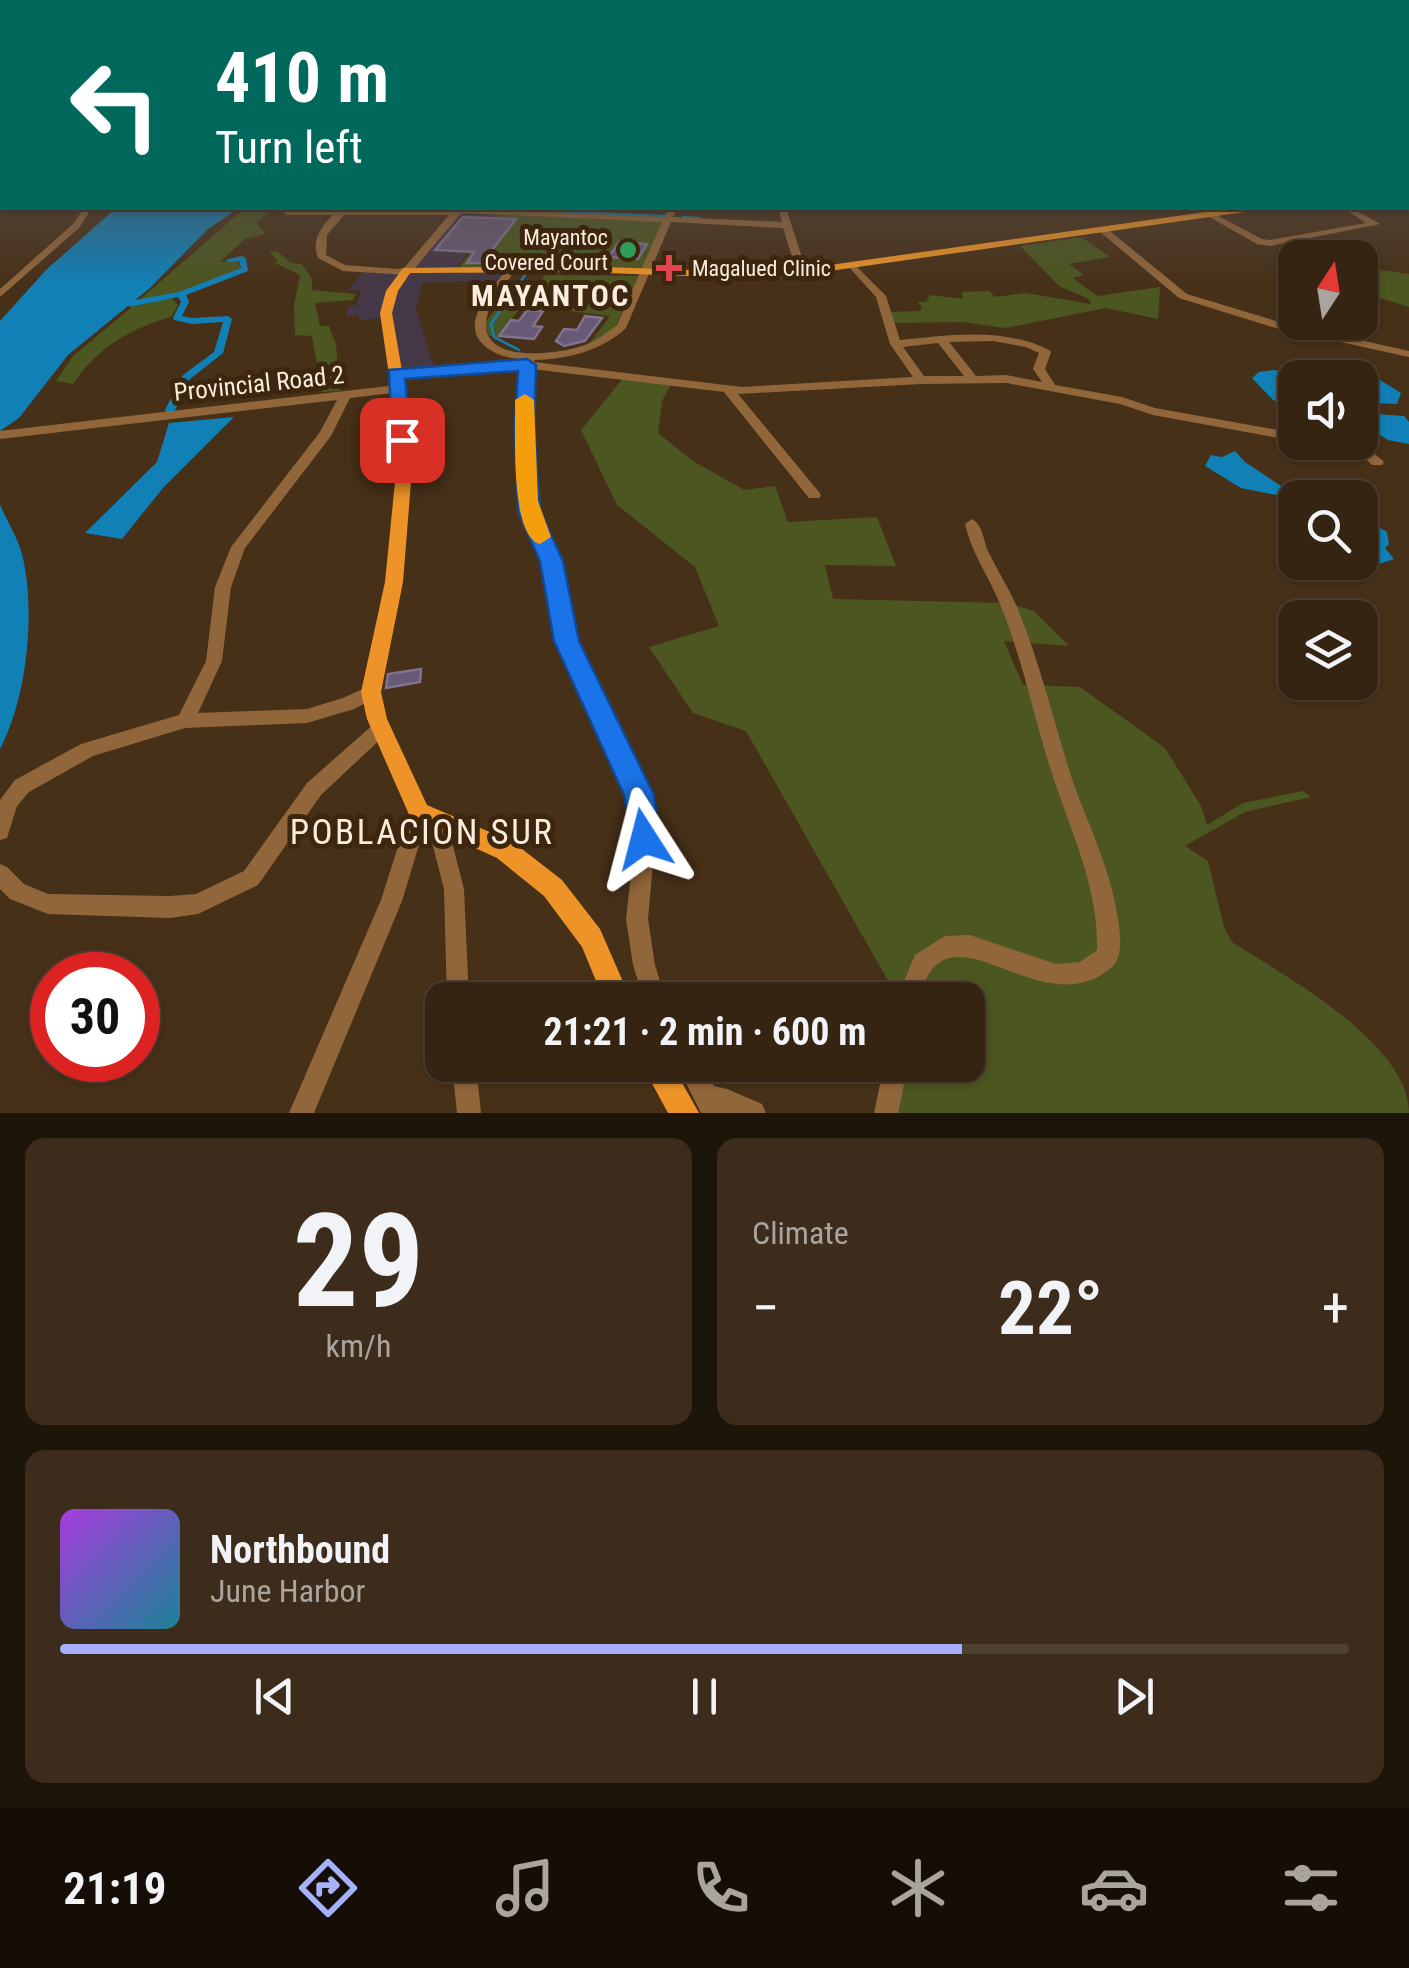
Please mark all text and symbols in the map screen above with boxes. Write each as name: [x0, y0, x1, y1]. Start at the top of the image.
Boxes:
text: 410 m: [215, 37, 389, 119]
icon: left: [50, 40, 180, 170]
text: Turn left: [215, 121, 363, 174]
place label: Mayantoc Covered Court: [484, 225, 608, 275]
marker: Mayantoc Covered Court: [617, 239, 639, 261]
north arrow: [1278, 240, 1378, 340]
map controls: [1278, 240, 1378, 700]
marker: Magalued Clinic: [656, 255, 682, 281]
place label: Magalued Clinic: [692, 256, 831, 281]
district label: MAYANTOC: [471, 278, 631, 313]
street label: Provincial Road 2: [172, 360, 346, 407]
button: sound: [1278, 360, 1378, 460]
pin: [360, 398, 445, 483]
icon: arrive: [375, 413, 430, 468]
button: search: [1278, 480, 1378, 580]
button: layers: [1278, 600, 1378, 700]
position arrow: [592, 787, 696, 891]
district label: POBLACION SUR: [290, 812, 554, 853]
speed limit sign: 30: [30, 952, 160, 1082]
text: 21:21 · 2 min · 600 m: [544, 1010, 866, 1054]
text: 29: [293, 1185, 424, 1338]
text: Climate: [752, 1214, 849, 1252]
text: 22°: [998, 1264, 1103, 1352]
text: −: [752, 1276, 780, 1340]
text: +: [1322, 1276, 1349, 1340]
text: km/h: [326, 1327, 391, 1365]
text: Northbound: [210, 1528, 390, 1572]
text: June Harbor: [210, 1572, 365, 1610]
icon: previous: [247, 1669, 302, 1724]
icon: pause: [677, 1669, 732, 1724]
icon: next: [1107, 1669, 1162, 1724]
icon: directions: [293, 1853, 363, 1923]
icon: music: [490, 1853, 560, 1923]
icon: phone: [686, 1853, 756, 1923]
icon: climate: [883, 1853, 953, 1923]
icon: car: [1079, 1853, 1149, 1923]
icon: filters: [1276, 1853, 1346, 1923]
text: 21:19: [63, 1862, 167, 1915]

